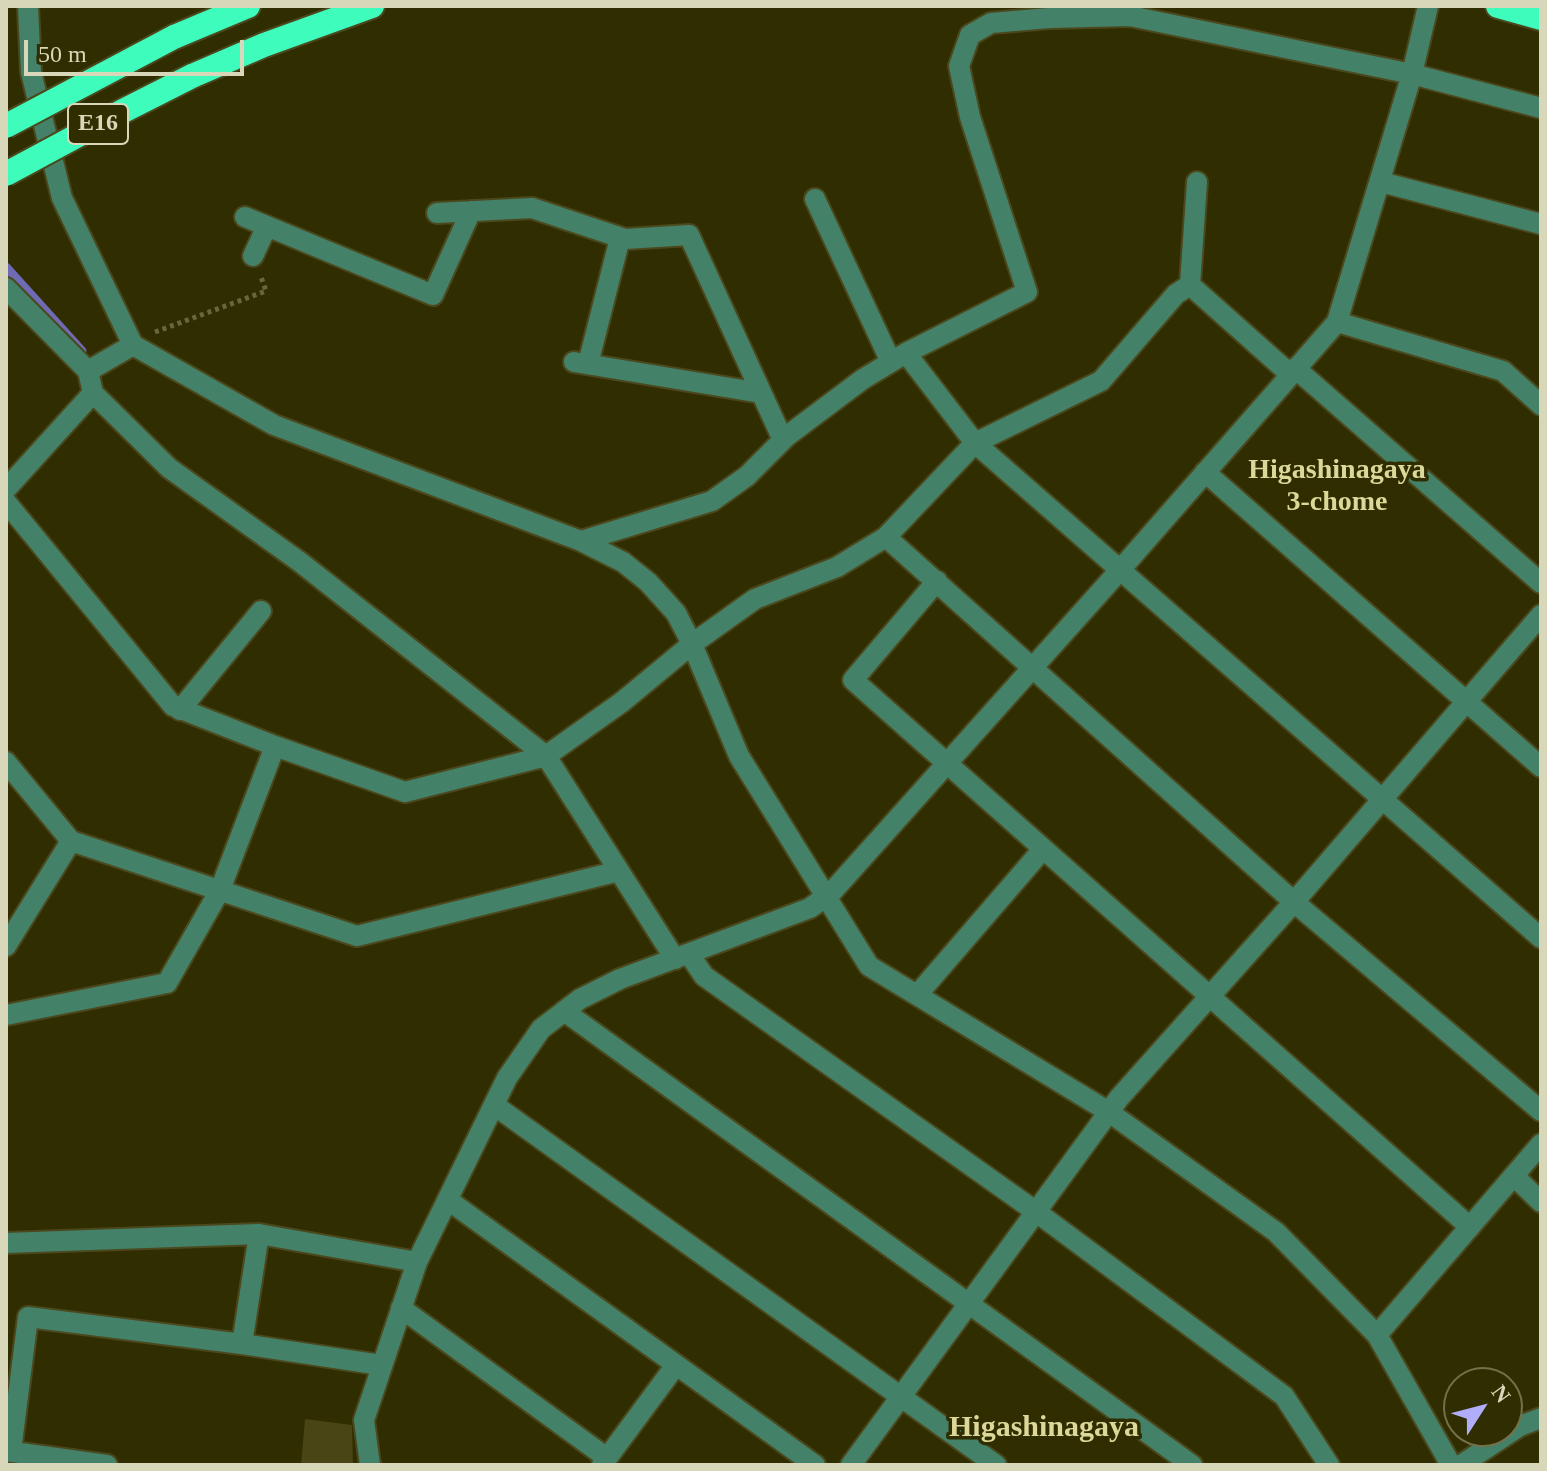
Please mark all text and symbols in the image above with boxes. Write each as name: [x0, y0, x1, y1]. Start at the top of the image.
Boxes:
scale bar: [28, 24, 248, 74]
text: 50 m: [38, 41, 87, 67]
road number: E16: [68, 104, 128, 144]
district label: Higashinagaya 3-chome: [1236, 454, 1438, 520]
north arrow: [1443, 1367, 1523, 1447]
text: N: [1486, 1380, 1516, 1408]
district label: Higashinagaya: [936, 1410, 1152, 1446]

